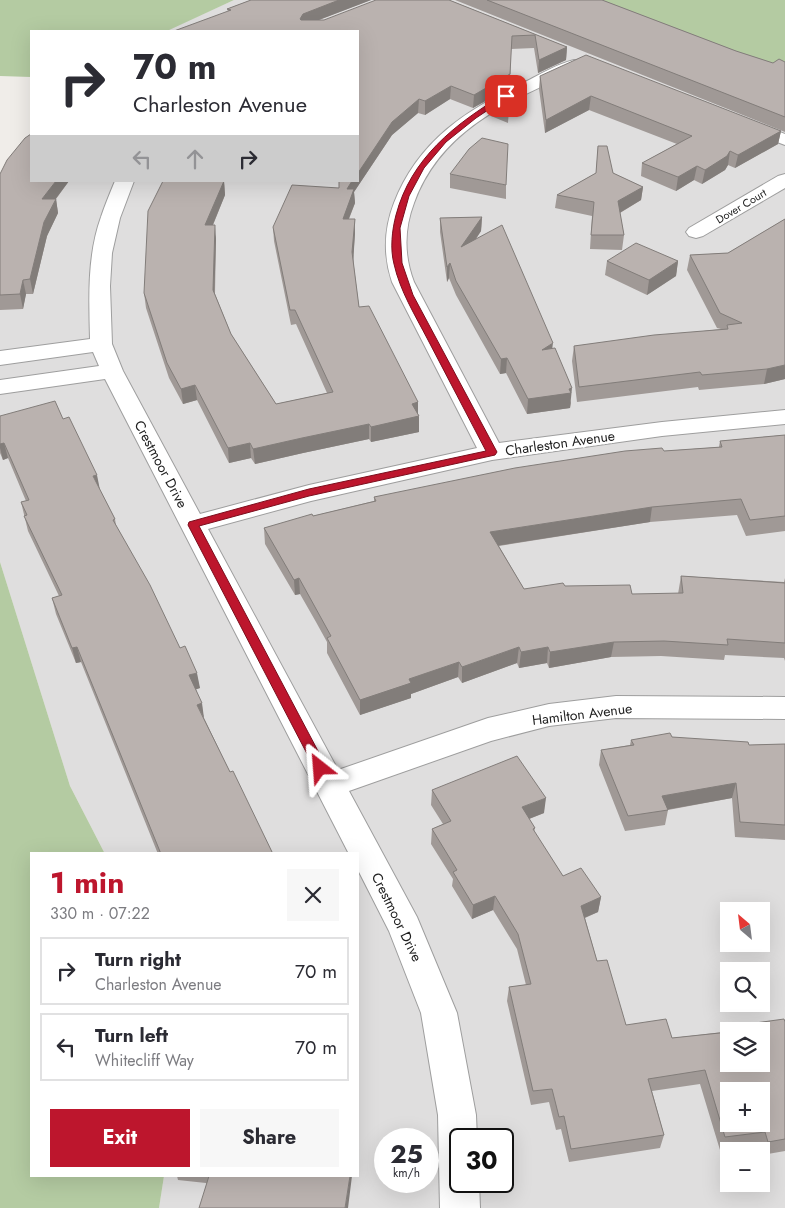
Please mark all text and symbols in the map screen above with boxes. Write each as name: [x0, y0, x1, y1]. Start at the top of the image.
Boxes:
text: 70 m: [133, 42, 216, 92]
icon: right: [50, 50, 115, 115]
pin: [485, 75, 527, 117]
icon: arrive: [492, 82, 520, 110]
text: Charleston Avenue: [133, 88, 307, 120]
icon: left: [128, 145, 156, 173]
icon: ahead: [181, 145, 209, 173]
icon: right: [234, 145, 262, 173]
street label: Dover Court: [713, 184, 770, 227]
street label: Crestmoor Drive: [129, 417, 193, 511]
street label: Charleston Avenue: [504, 425, 616, 461]
street label: Hamilton Avenue: [531, 698, 633, 730]
position arrow: [293, 741, 345, 793]
text: 1 min: [50, 861, 124, 904]
button: close: [287, 869, 339, 921]
street label: Crestmoor Drive: [367, 869, 427, 965]
text: 330 m · 07:22: [50, 902, 150, 925]
north arrow: [720, 902, 770, 952]
map controls: [720, 902, 770, 1192]
text: Turn right: [95, 946, 181, 973]
icon: right: [52, 957, 80, 985]
text: 70 m: [295, 958, 337, 985]
button: search: [720, 962, 770, 1012]
text: Charleston Avenue: [95, 973, 222, 996]
text: Turn left: [95, 1022, 168, 1049]
button: layers: [720, 1022, 770, 1072]
icon: left: [52, 1033, 80, 1061]
text: 70 m: [295, 1034, 337, 1061]
text: Whitecliff Way: [95, 1049, 194, 1072]
button: +: [720, 1082, 770, 1132]
button: Exit: [50, 1109, 190, 1167]
button: Share: [200, 1109, 339, 1167]
speed limit sign: 30: [449, 1128, 514, 1193]
text: 25: [390, 1136, 423, 1172]
button: −: [720, 1142, 770, 1192]
text: km/h: [393, 1164, 420, 1182]

